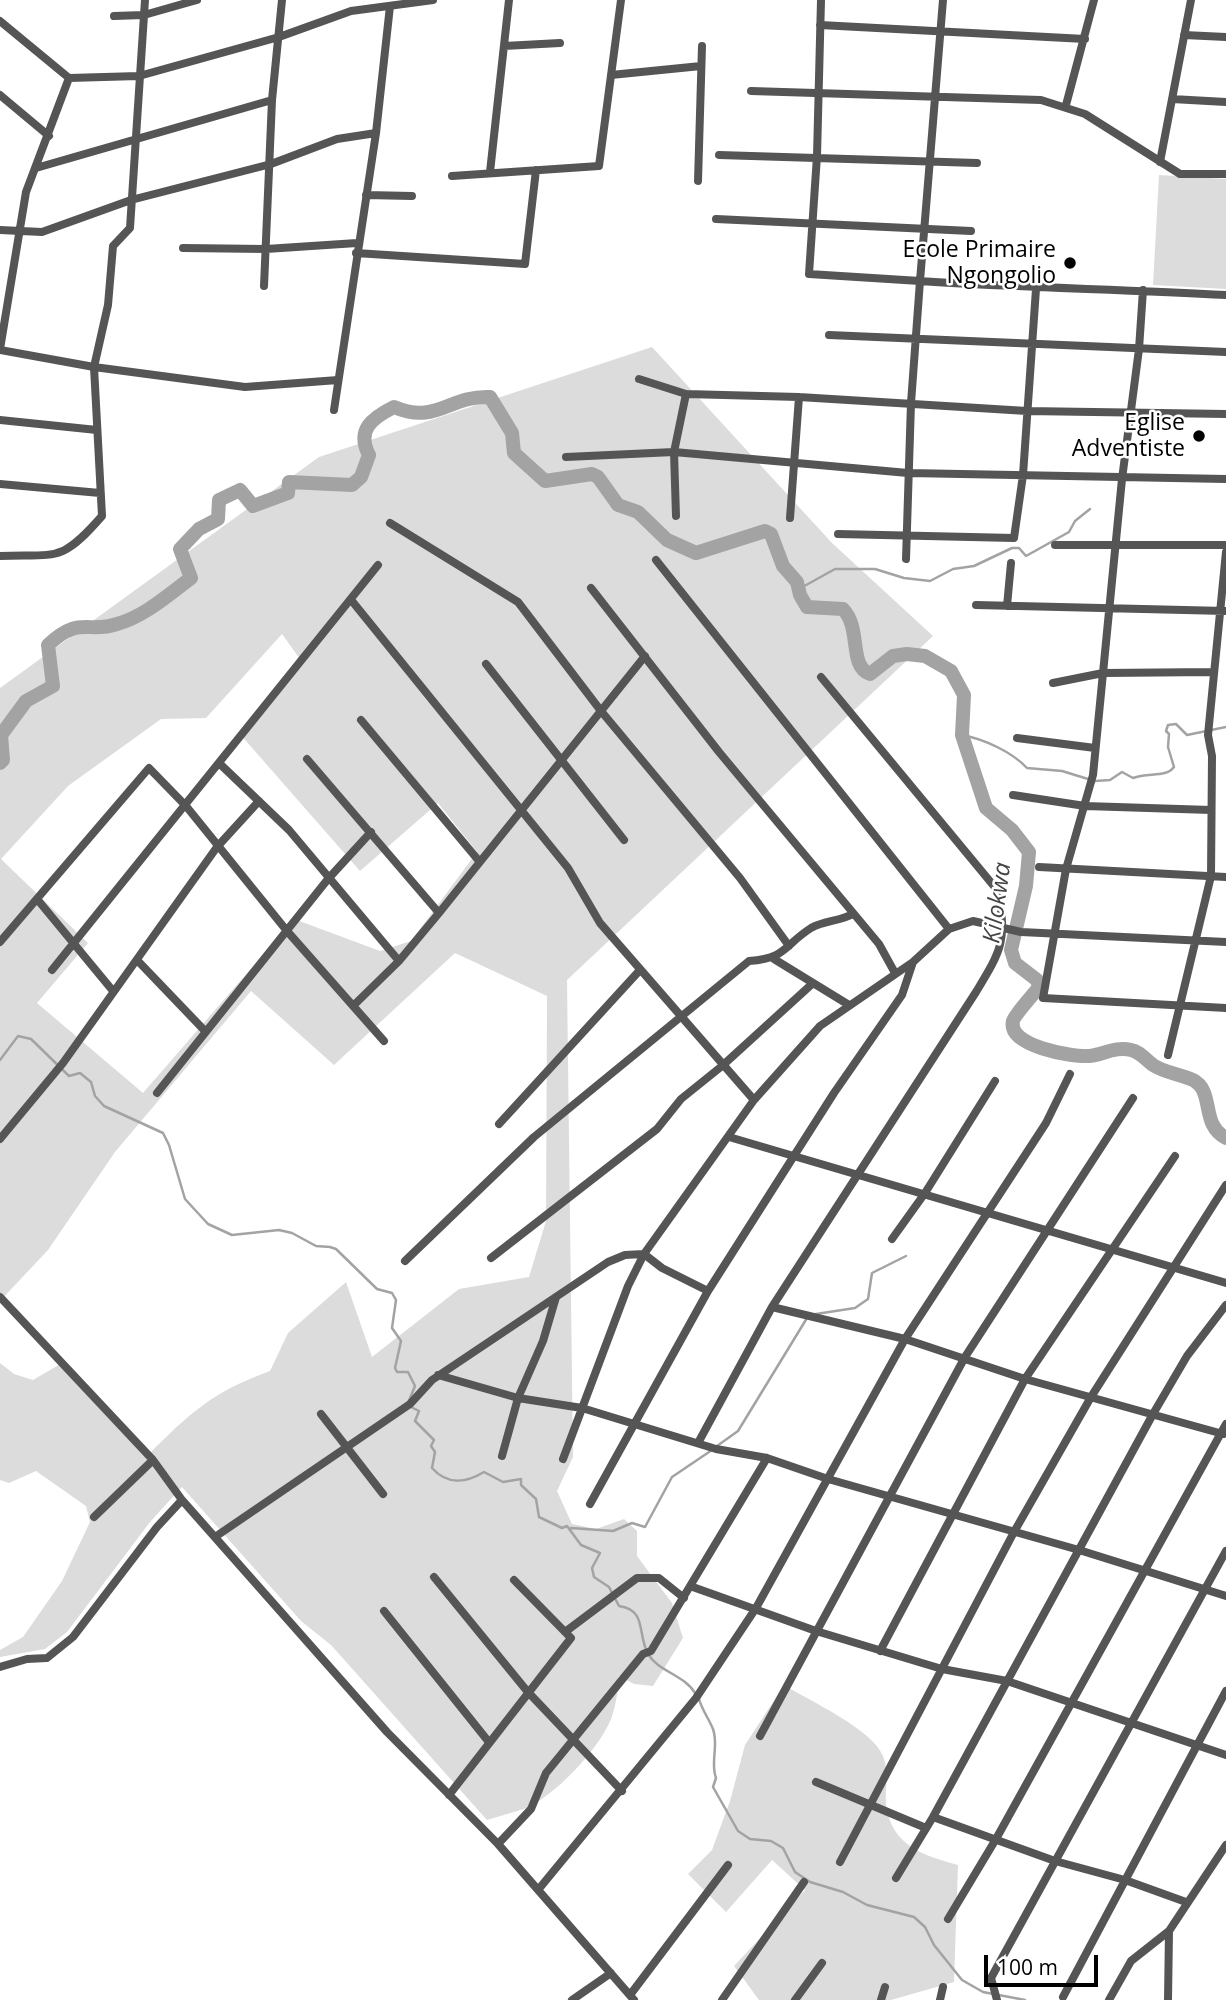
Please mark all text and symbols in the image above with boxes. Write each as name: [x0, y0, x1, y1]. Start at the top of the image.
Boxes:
place label: Ecole Primaire Ngongolio: [902, 236, 1056, 290]
marker: Ecole Primaire Ngongolio: [1062, 255, 1078, 271]
place label: Eglise Adventiste: [1072, 409, 1185, 463]
marker: Eglise Adventiste: [1191, 428, 1207, 444]
water label: Kilokwa: [978, 861, 1018, 945]
scale bar: [988, 1940, 1102, 1984]
text: 100 m: [997, 1953, 1058, 1981]

